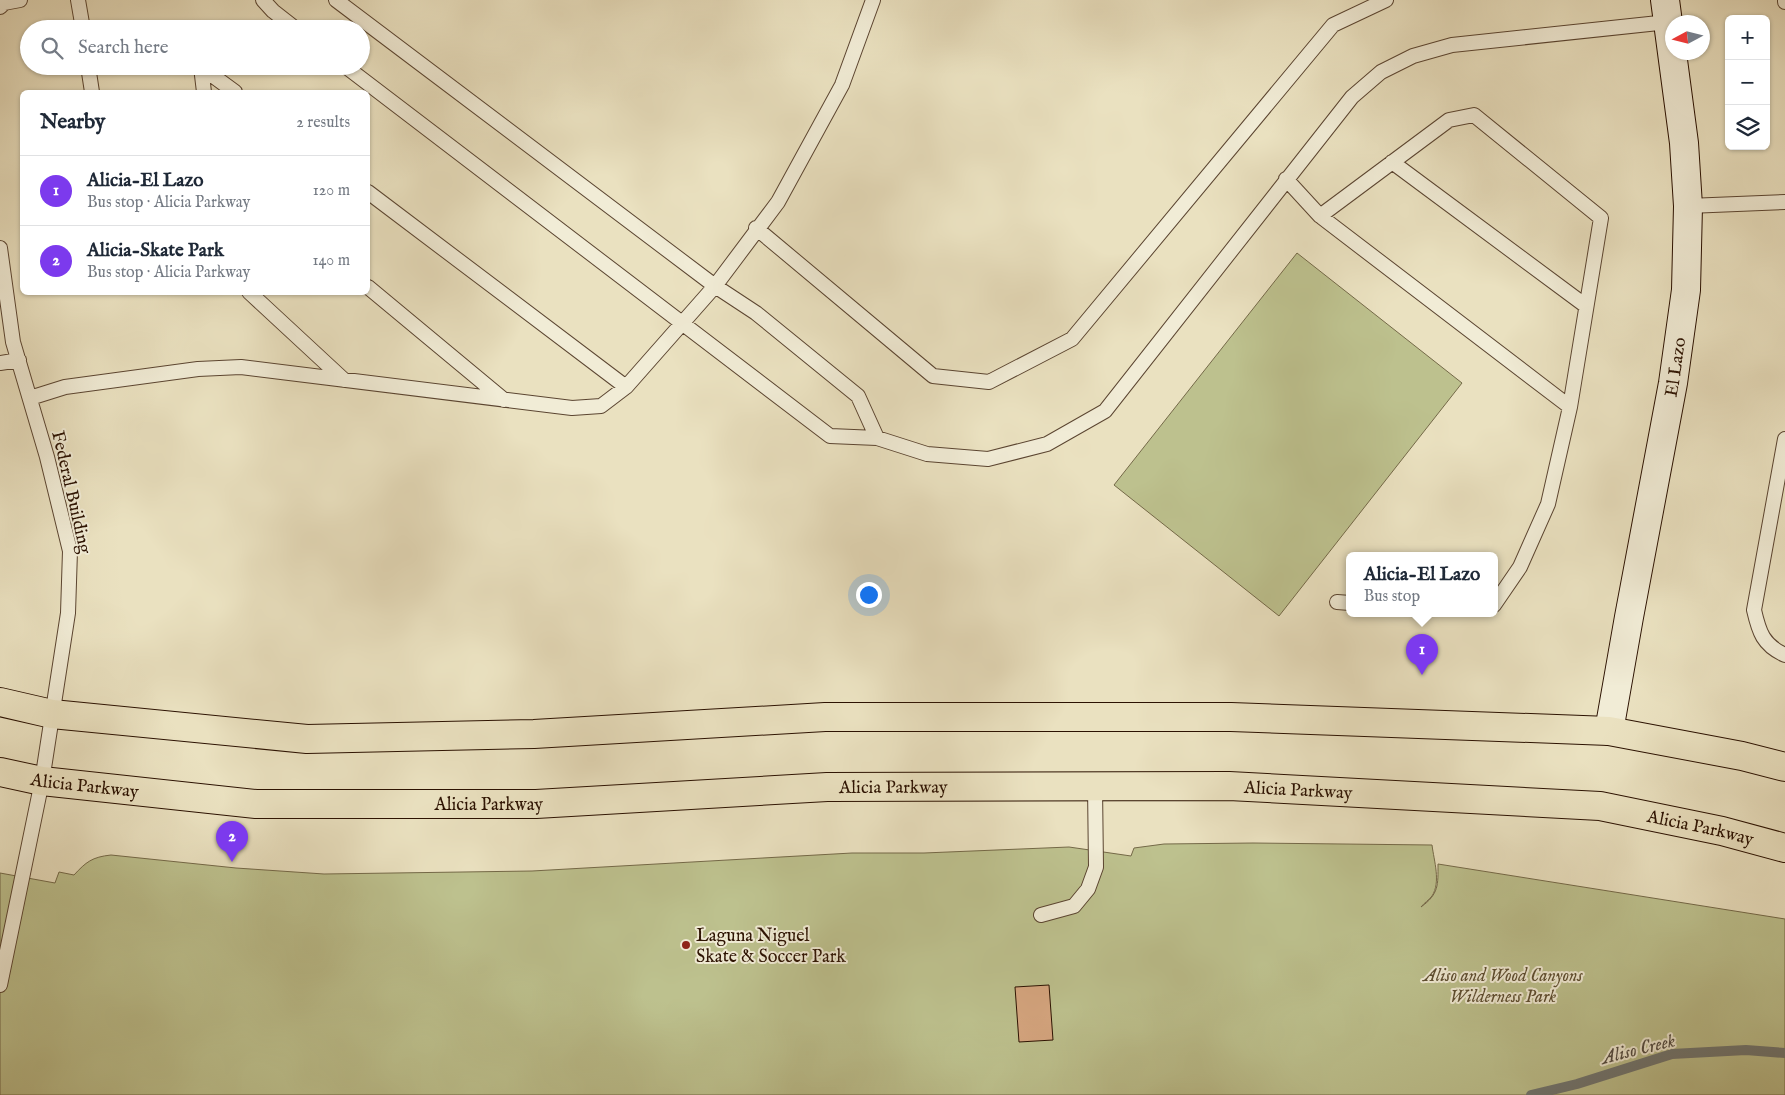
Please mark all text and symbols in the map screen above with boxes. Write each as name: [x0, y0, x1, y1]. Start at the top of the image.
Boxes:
north arrow: [1665, 15, 1710, 60]
map controls: [1725, 15, 1770, 150]
button: +: [1725, 15, 1770, 60]
search box: [20, 20, 370, 75]
icon: search: [38, 34, 66, 62]
text: Search here: [78, 36, 169, 60]
button: −: [1725, 60, 1770, 105]
button: layers: [1725, 105, 1770, 150]
text: Nearby: [40, 109, 105, 136]
text: 2 results: [296, 113, 350, 133]
text: Alicia-El Lazo: [87, 169, 204, 193]
text: 1: [53, 181, 59, 201]
text: 120 m: [313, 181, 350, 201]
text: Bus stop · Alicia Parkway: [87, 193, 250, 213]
text: Alicia-Skate Park: [87, 239, 224, 263]
text: 2: [52, 251, 60, 271]
text: 140 m: [312, 251, 350, 271]
text: Bus stop · Alicia Parkway: [87, 263, 250, 283]
street label: El Lazo: [1661, 336, 1692, 399]
street label: Federal Building: [45, 429, 96, 556]
popup: [1346, 552, 1498, 617]
text: Alicia-El Lazo: [1364, 563, 1480, 587]
your location: [856, 582, 882, 608]
text: Bus stop: [1364, 587, 1420, 607]
pin: 1: [1406, 634, 1438, 675]
street label: Alicia Parkway: [27, 769, 140, 804]
street label: Alicia Parkway: [838, 777, 948, 800]
street label: Alicia Parkway: [1242, 777, 1353, 806]
street label: Alicia Parkway: [434, 794, 544, 817]
street label: Alicia Parkway: [1644, 806, 1756, 852]
pin: 2: [216, 821, 248, 862]
place label: Laguna Niguel Skate & Soccer Park: [696, 925, 846, 969]
marker: Laguna Niguel Skate & Soccer Park: [680, 939, 692, 951]
park label: Aliso and Wood Canyons Wilderness Park: [1421, 965, 1583, 1009]
water label: Aliso Creek: [1597, 1029, 1678, 1071]

